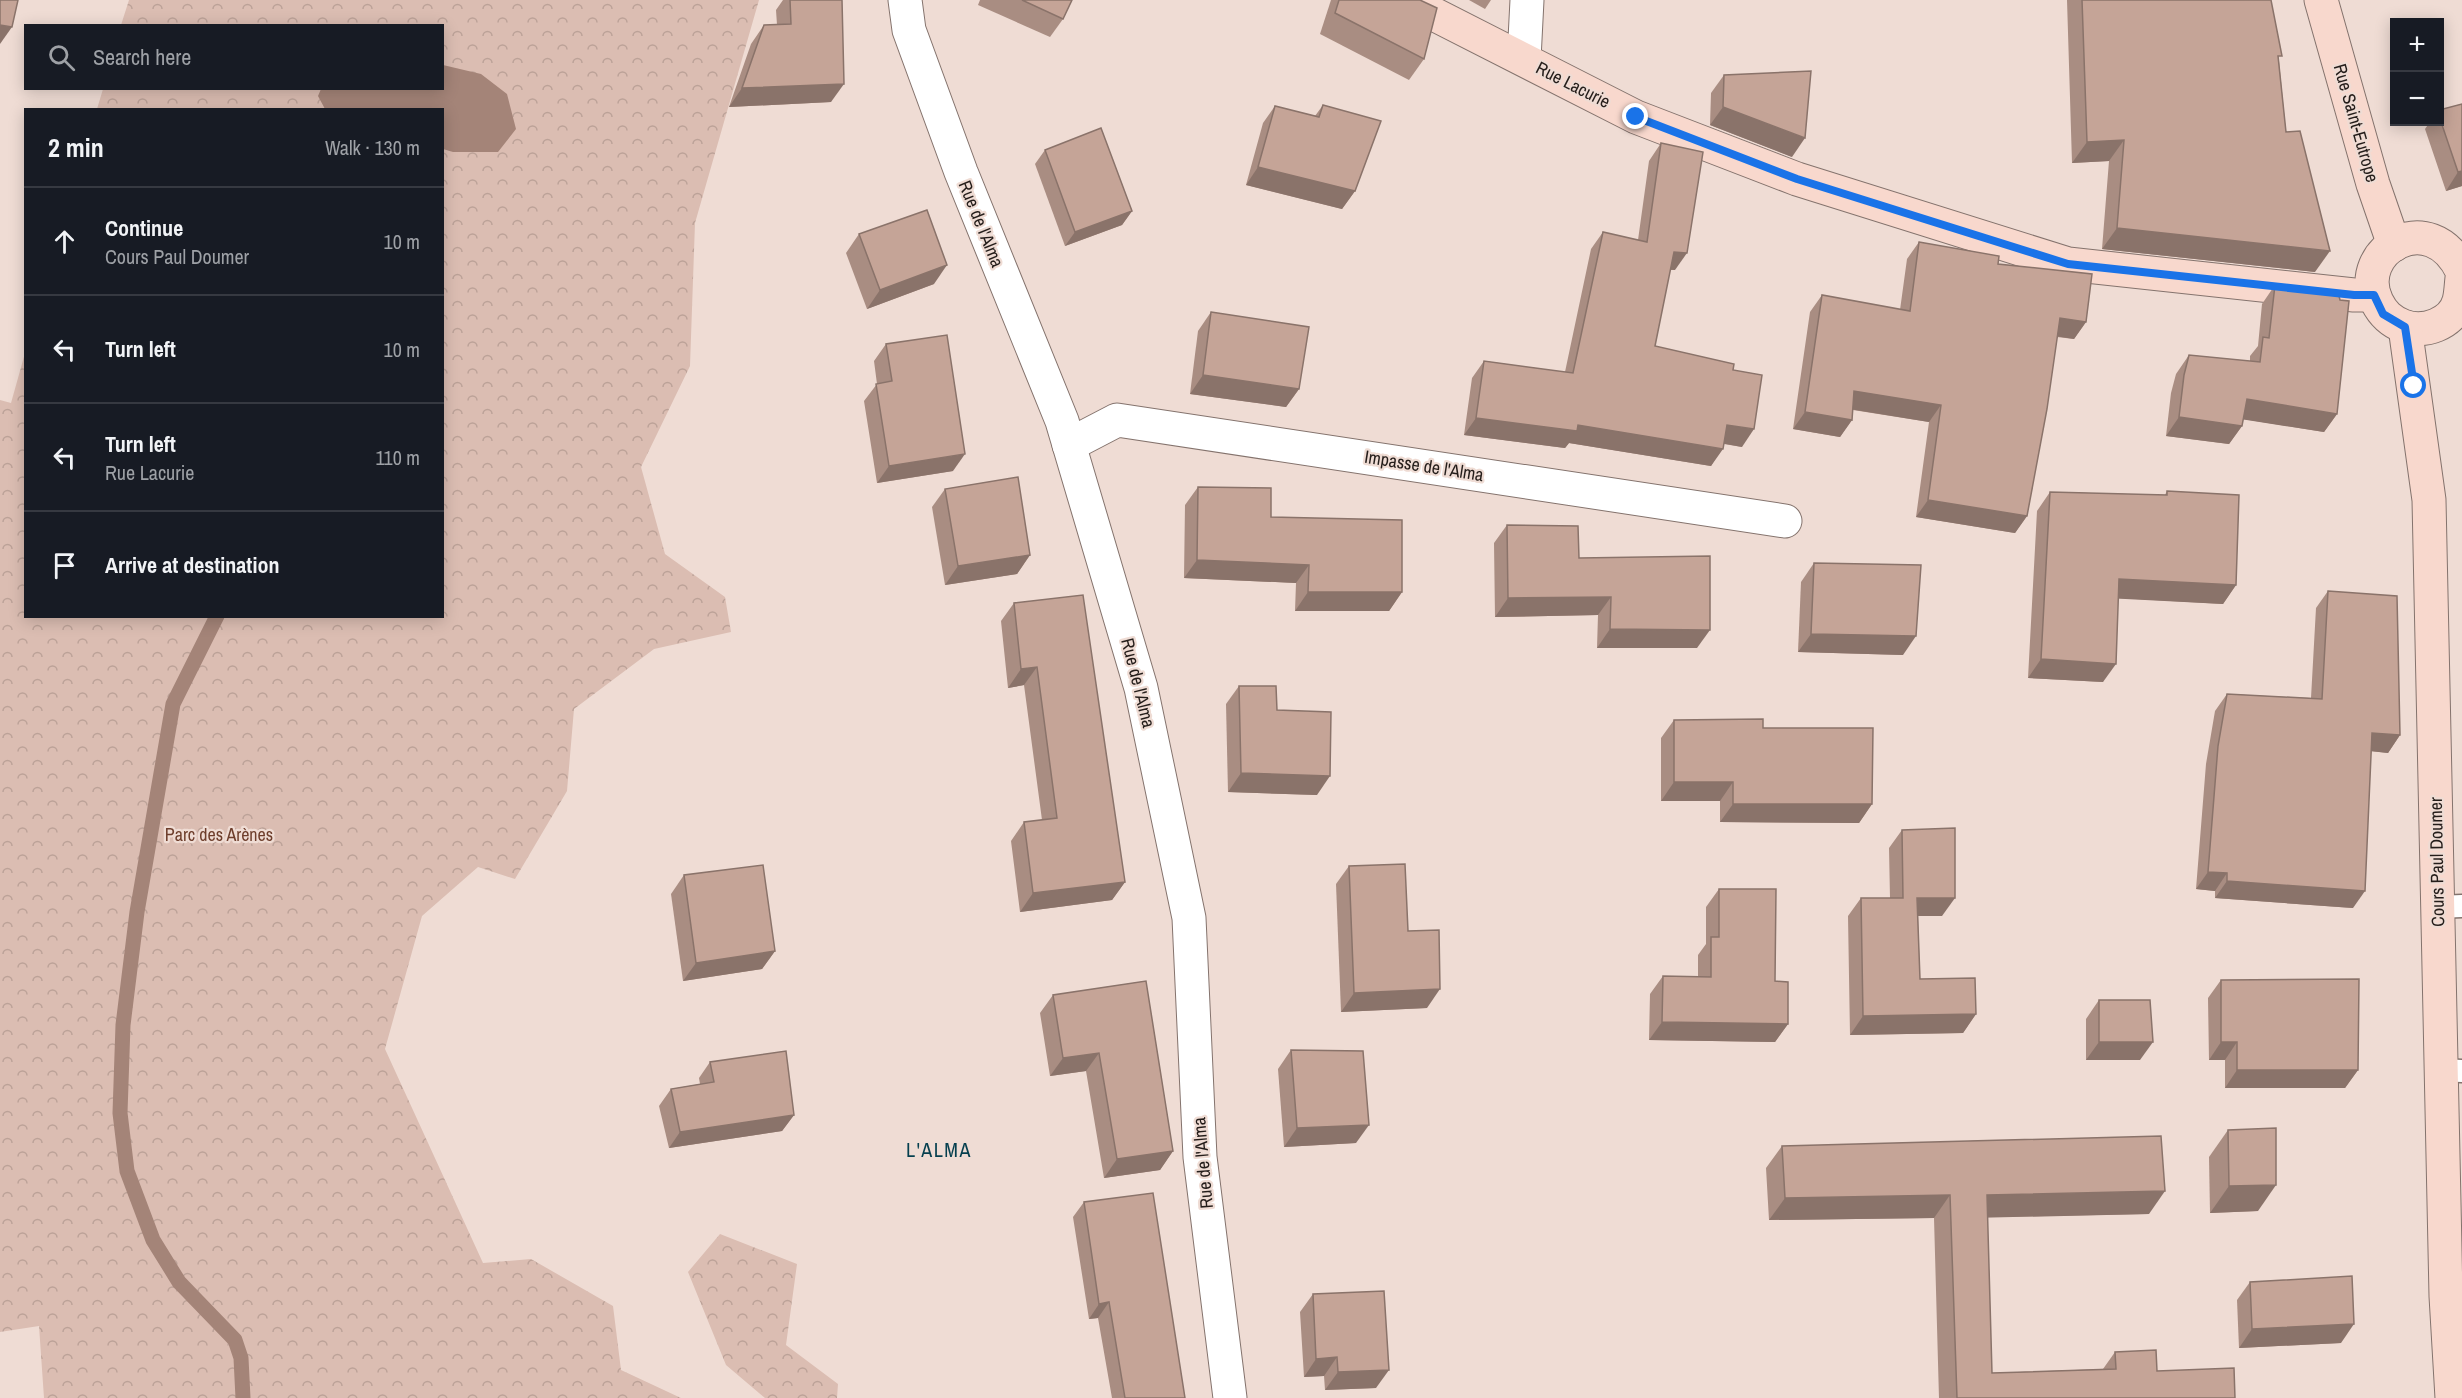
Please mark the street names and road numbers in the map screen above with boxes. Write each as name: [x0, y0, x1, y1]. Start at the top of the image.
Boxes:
street label: Rue Lacurie: [1532, 55, 1615, 114]
street label: Rue Saint-Eutrope: [2328, 61, 2385, 185]
street label: Rue de l'Alma: [953, 177, 1010, 271]
street label: Impasse de l'Alma: [1363, 444, 1485, 487]
street label: Rue de l'Alma: [1115, 636, 1162, 730]
street label: Cours Paul Doumer: [2423, 797, 2450, 927]
street label: Rue de l'Alma: [1186, 1116, 1219, 1210]

